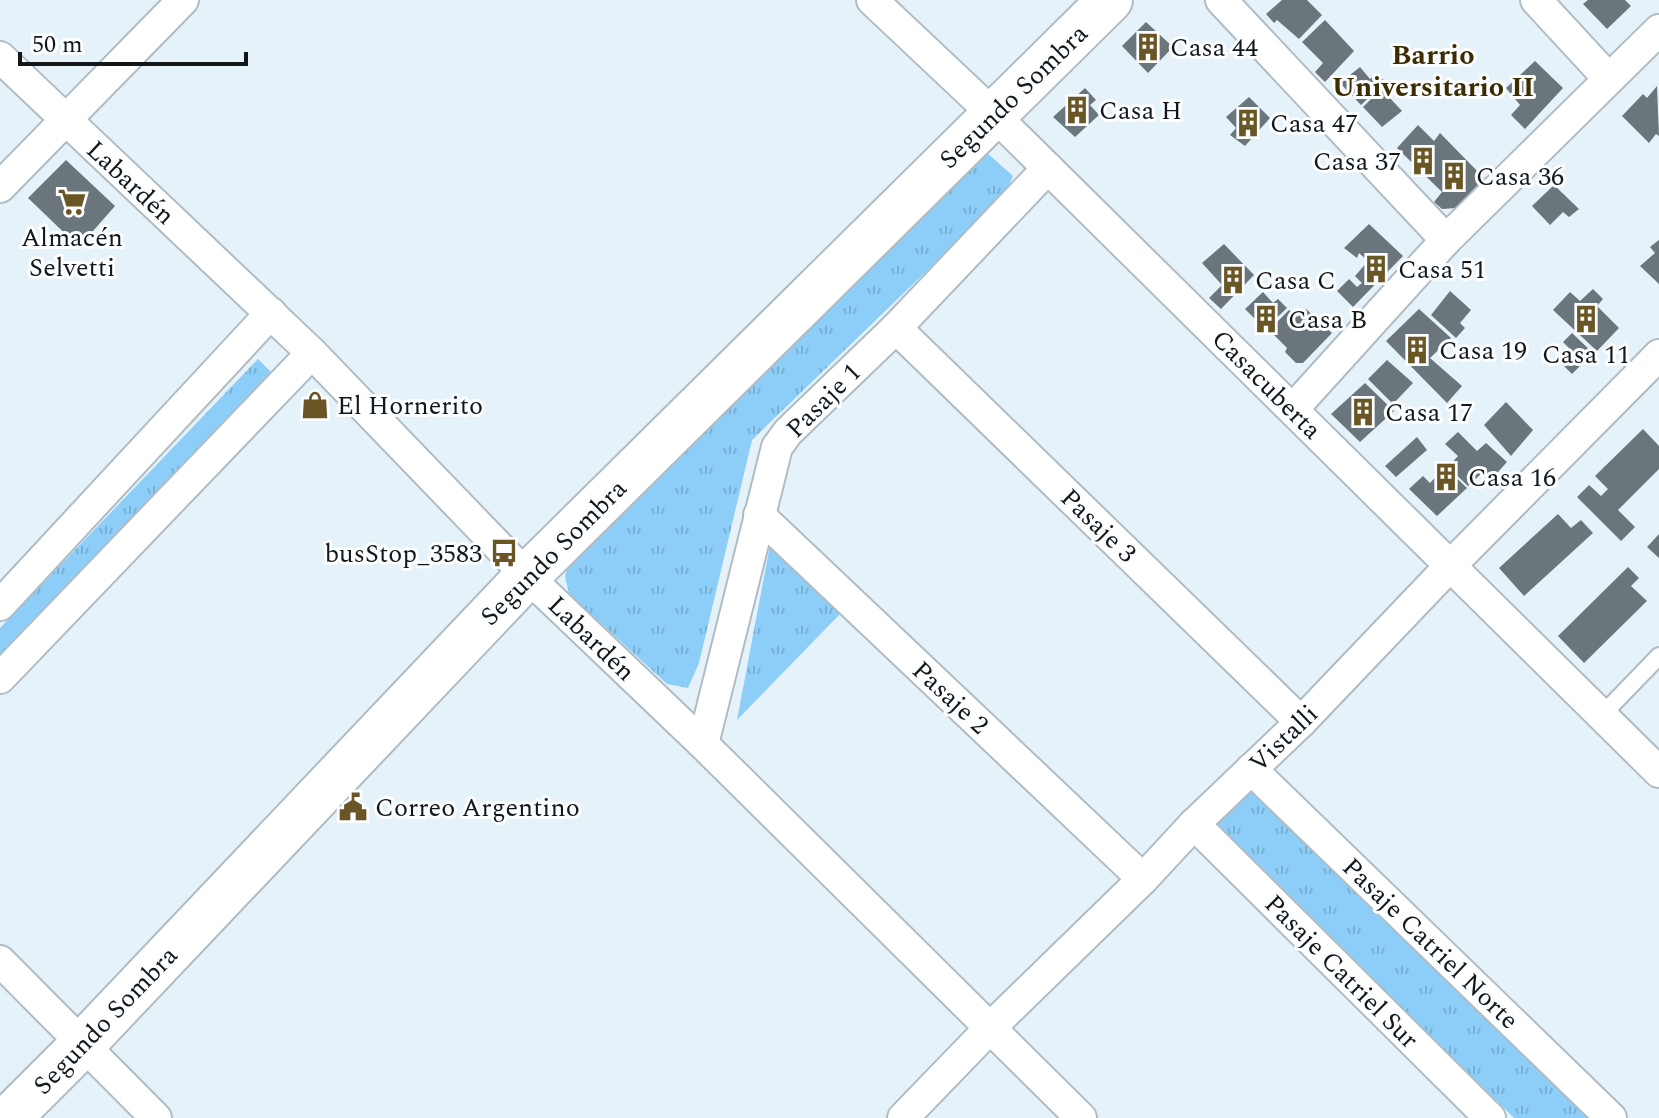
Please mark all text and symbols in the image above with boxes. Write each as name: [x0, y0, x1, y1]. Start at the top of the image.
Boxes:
street label: Segundo Sombra: [930, 15, 1098, 179]
scale bar: [20, 16, 246, 66]
text: 50 m: [32, 27, 83, 63]
place label: Casa 44: [1170, 28, 1258, 68]
building icon: Casa 44: [1133, 32, 1163, 62]
district label: Barrio Universitario II: [1332, 34, 1534, 109]
place label: Casa H: [1099, 91, 1182, 131]
building icon: Casa H: [1062, 95, 1092, 125]
place label: Casa 47: [1270, 104, 1358, 144]
building icon: Casa 47: [1233, 108, 1263, 138]
street label: Labardén: [77, 131, 184, 235]
place label: Casa 37: [1313, 142, 1401, 182]
building icon: Casa 37: [1408, 146, 1438, 176]
place label: Casa 36: [1476, 157, 1564, 197]
building icon: Casa 36: [1439, 161, 1469, 191]
supermarket icon: Almacén Selvetti: [57, 187, 87, 217]
place label: Almacén Selvetti: [21, 218, 123, 288]
place label: Casa 51: [1398, 250, 1486, 290]
building icon: Casa 51: [1361, 254, 1391, 284]
place label: Casa C: [1255, 261, 1336, 301]
building icon: Casa C: [1218, 265, 1248, 295]
place label: Casa B: [1288, 300, 1367, 340]
building icon: Casa B: [1251, 304, 1281, 334]
building icon: Casa 11: [1571, 304, 1601, 334]
street label: Casacuberta: [1202, 320, 1331, 449]
place label: Casa 19: [1439, 331, 1527, 371]
building icon: Casa 19: [1402, 335, 1432, 365]
place label: Casa 11: [1542, 335, 1630, 375]
street label: Pasaje 1: [777, 354, 871, 448]
place label: El Hornerito: [337, 386, 483, 426]
shop icon: El Hornerito: [300, 390, 330, 420]
place label: Casa 17: [1385, 393, 1473, 433]
building icon: Casa 17: [1348, 397, 1378, 427]
place label: Casa 16: [1468, 458, 1556, 498]
building icon: Casa 16: [1431, 462, 1461, 492]
street label: Segundo Sombra: [471, 470, 637, 636]
street label: Pasaje 3: [1051, 479, 1146, 572]
place label: busStop_3583: [325, 534, 482, 574]
bus stop icon: busStop_3583: [489, 538, 519, 568]
street label: Labardén: [538, 586, 644, 691]
street label: Pasaje 2: [903, 651, 998, 744]
street label: Vistalli: [1240, 695, 1328, 782]
place label: Correo Argentino: [375, 788, 580, 828]
public building icon: Correo Argentino: [338, 792, 368, 822]
street label: Pasaje Catriel Norte: [1333, 848, 1528, 1039]
street label: Pasaje Catriel Sur: [1255, 885, 1428, 1058]
street label: Segundo Sombra: [24, 937, 188, 1104]

